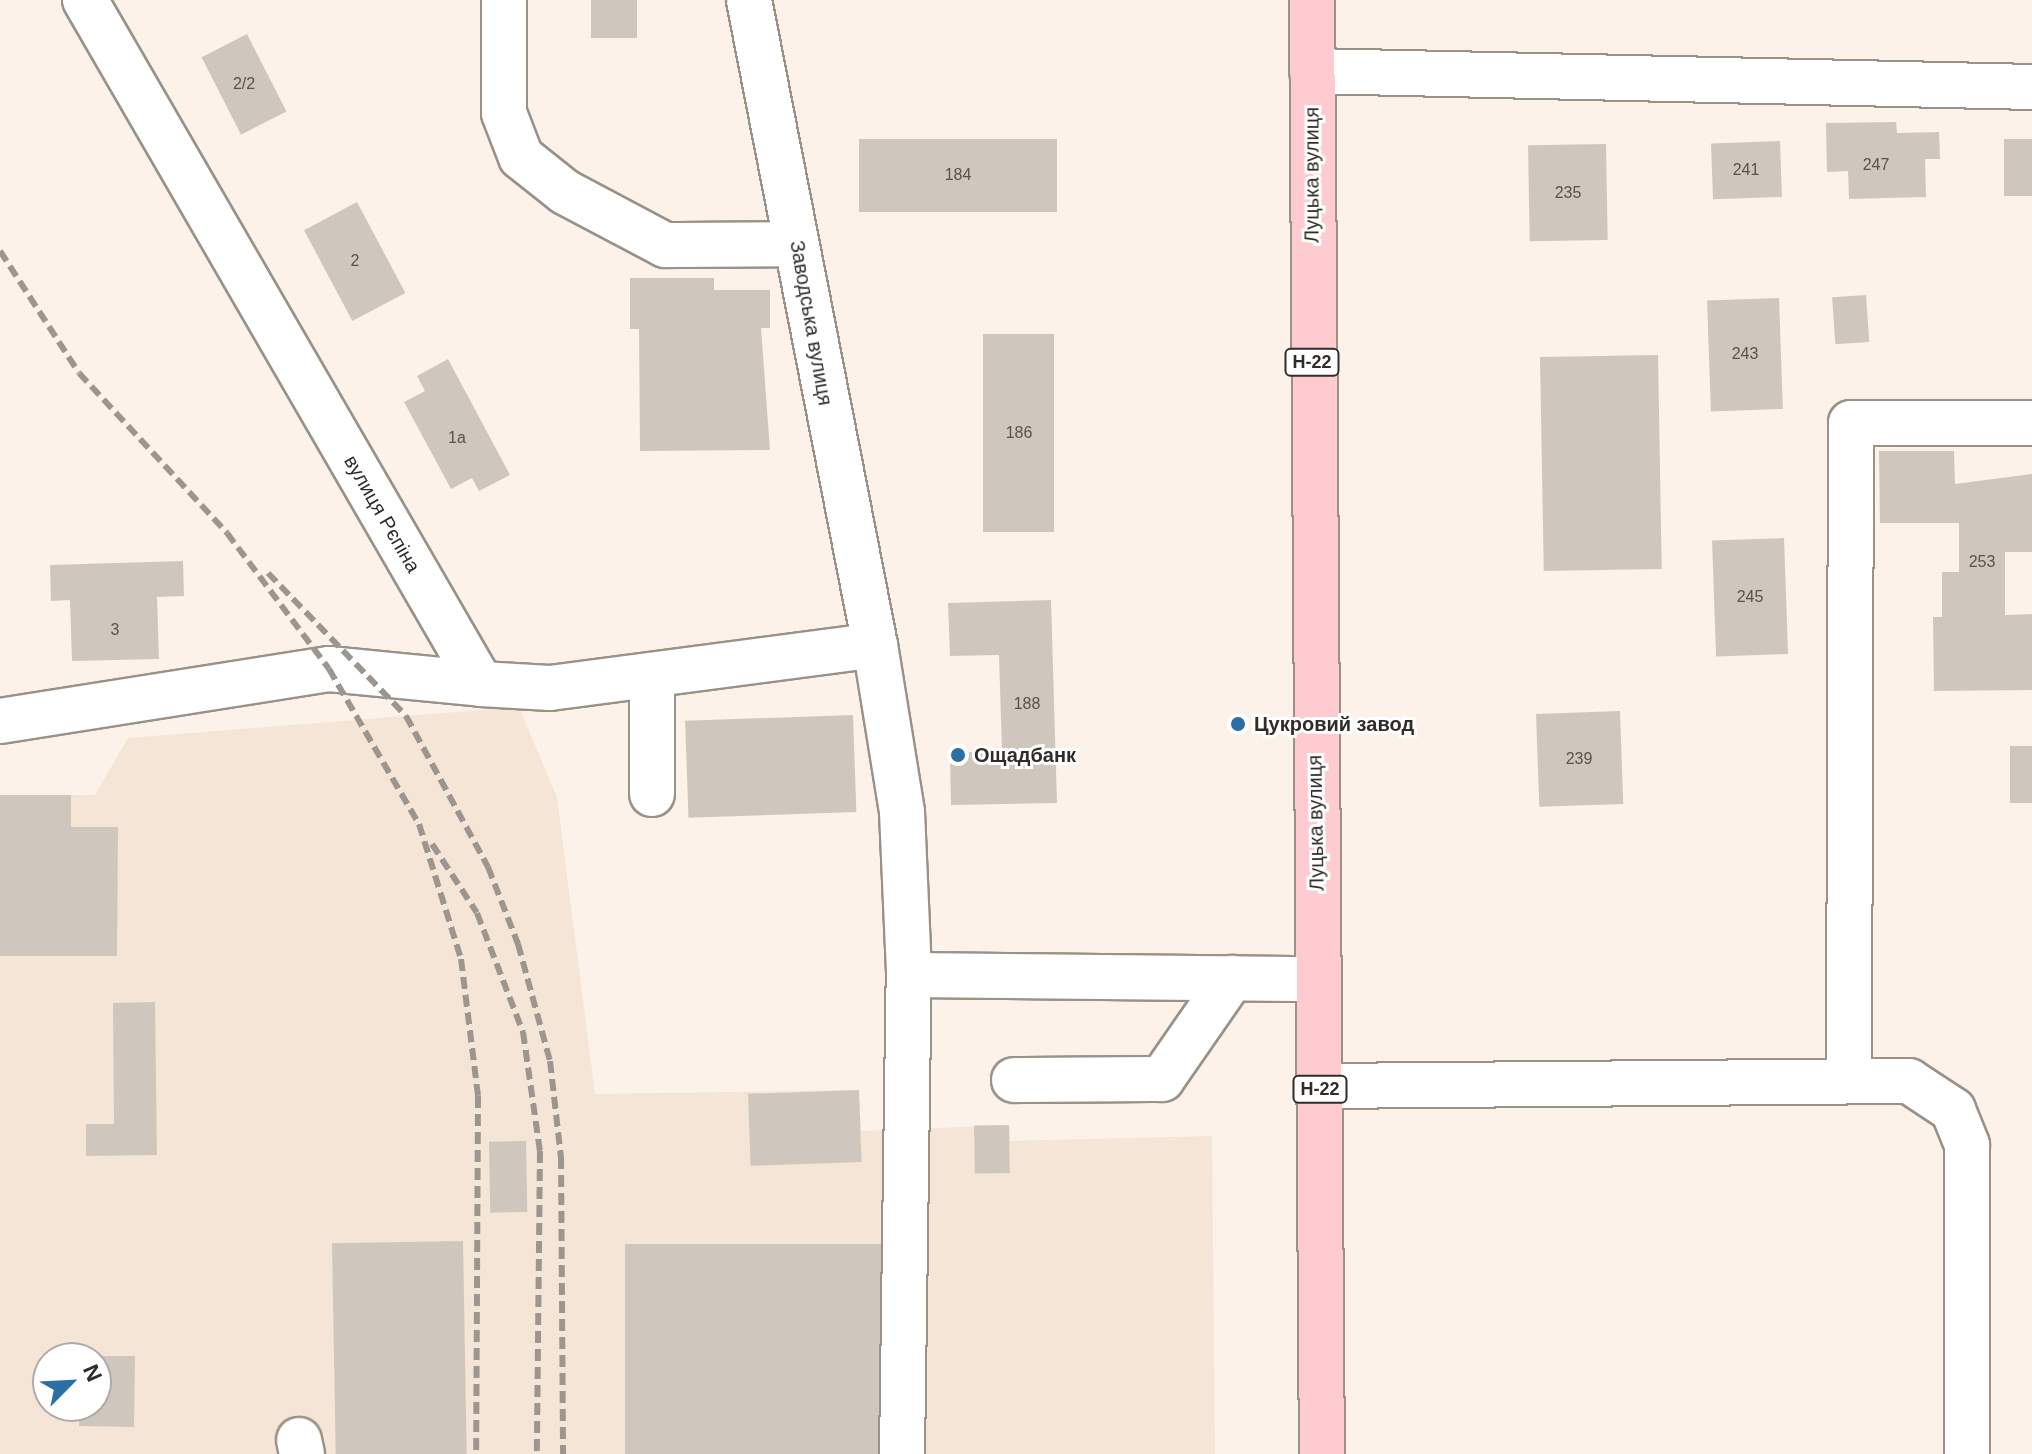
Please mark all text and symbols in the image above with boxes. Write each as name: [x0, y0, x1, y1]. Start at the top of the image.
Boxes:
house number: 2/2: [233, 74, 255, 94]
street label: Луцька вулиця: [1300, 107, 1324, 243]
house number: 247: [1863, 155, 1889, 175]
house number: 241: [1733, 160, 1759, 180]
house number: 184: [945, 165, 971, 185]
house number: 235: [1555, 183, 1581, 203]
street label: Заводська вулиця: [785, 239, 837, 407]
house number: 2: [351, 251, 359, 271]
house number: 243: [1732, 344, 1758, 364]
road number: Н-22: [1284, 348, 1340, 376]
house number: 186: [1006, 423, 1032, 443]
house number: 1а: [448, 428, 466, 448]
street label: вулиця Рєпіна: [339, 451, 425, 577]
house number: 253: [1969, 552, 1995, 572]
house number: 245: [1737, 587, 1763, 607]
house number: 3: [111, 620, 119, 640]
house number: 188: [1014, 694, 1040, 714]
place label: Цукровий завод: [1254, 712, 1414, 736]
marker: Цукровий завод: [1229, 715, 1247, 733]
place label: Ощадбанк: [974, 743, 1076, 767]
marker: Ощадбанк: [949, 746, 967, 764]
house number: 239: [1566, 749, 1592, 769]
street label: Луцька вулиця: [1303, 755, 1329, 891]
road number: Н-22: [1292, 1075, 1348, 1103]
north arrow: [32, 1342, 112, 1422]
text: N: [78, 1360, 107, 1385]

